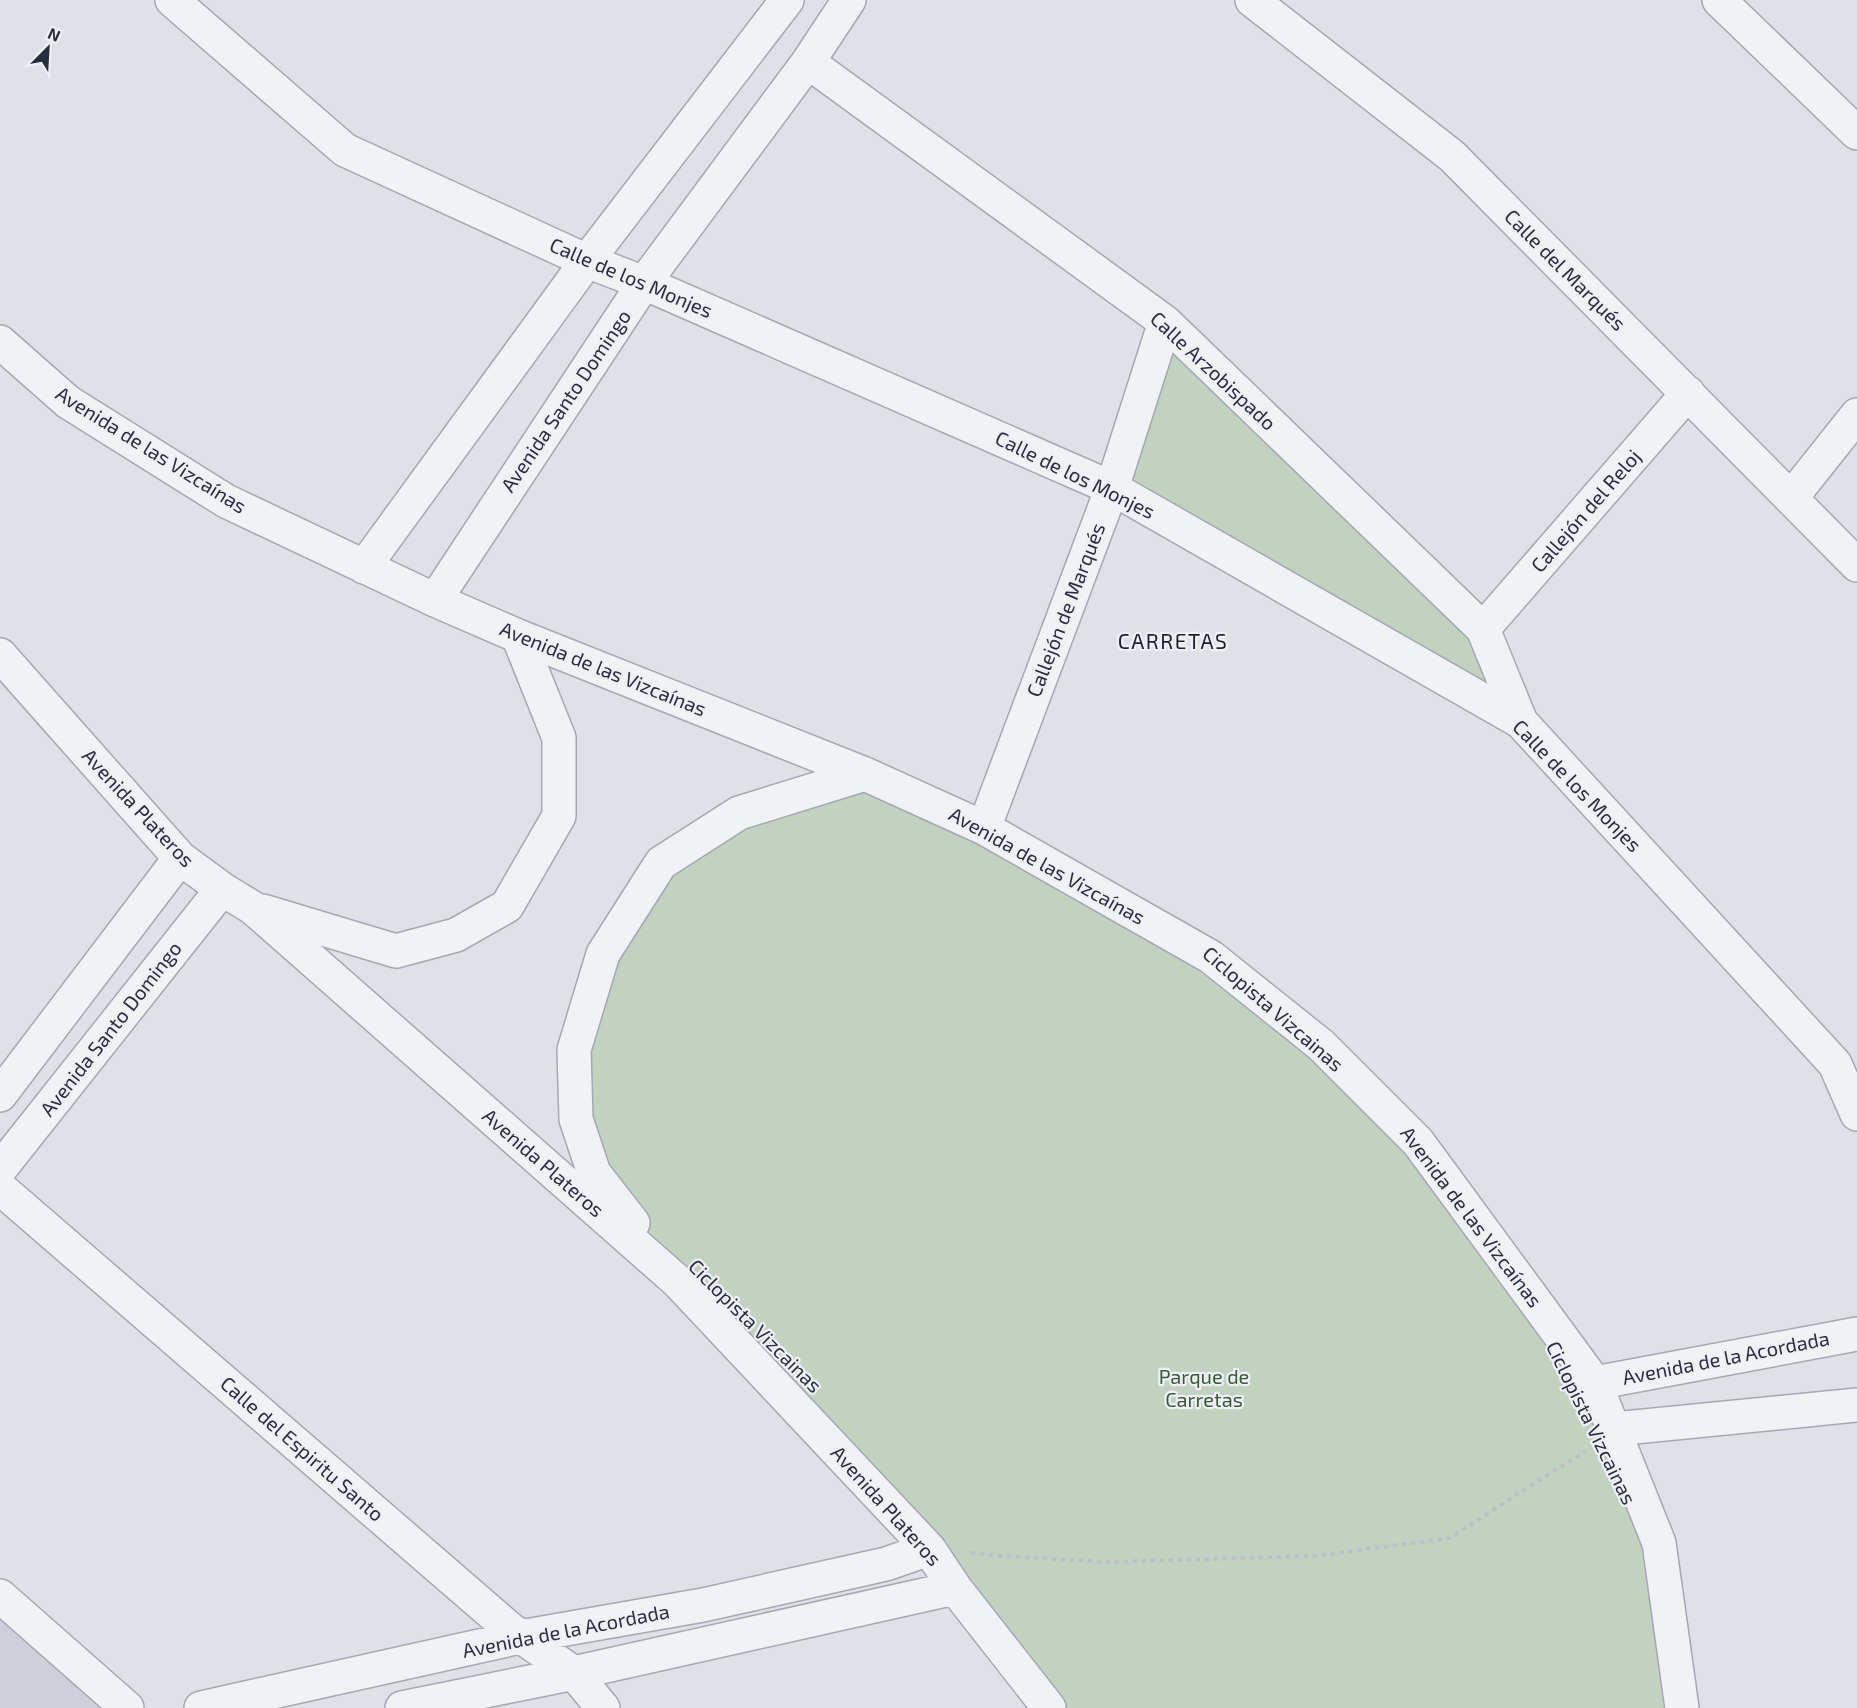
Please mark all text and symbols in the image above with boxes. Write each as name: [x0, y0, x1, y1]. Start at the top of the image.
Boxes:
north arrow: [18, 18, 78, 78]
text: N: [45, 23, 63, 45]
street label: Calle del Marqués: [1500, 204, 1631, 335]
street label: Calle de los Monjes: [546, 232, 716, 322]
street label: Avenida Santo Domingo: [495, 305, 635, 496]
street label: Calle Arzobispado: [1146, 306, 1281, 435]
street label: Avenida de las Vizcaínas: [52, 381, 251, 518]
street label: Calle de los Monjes: [992, 425, 1159, 523]
street label: Callejón del Reloj: [1525, 444, 1645, 577]
street label: Callejón de Marqués: [1021, 519, 1109, 700]
street label: Avenida de las Vizcaínas: [497, 616, 710, 720]
district label: CARRETAS: [1118, 628, 1228, 653]
street label: Calle de los Monjes: [1508, 714, 1647, 856]
street label: Avenida Plateros: [78, 743, 200, 871]
street label: Avenida de las Vizcaínas: [945, 801, 1150, 929]
street label: Avenida Santo Domingo: [35, 936, 186, 1121]
street label: Ciclopista Vizcainas: [1198, 941, 1349, 1076]
street label: Avenida Plateros: [478, 1103, 609, 1222]
street label: Avenida de las Vizcaínas: [1396, 1121, 1548, 1312]
street label: Ciclopista Vizcainas: [684, 1254, 827, 1397]
street label: Avenida de la Acordada: [1620, 1325, 1831, 1389]
street label: Ciclopista Vizcainas: [1542, 1337, 1642, 1508]
park label: Parque de Carretas: [1159, 1364, 1249, 1411]
street label: Calle del Espiritu Santo: [216, 1371, 389, 1526]
street label: Avenida Plateros: [827, 1440, 947, 1570]
street label: Avenida de la Acordada: [460, 1598, 671, 1662]

